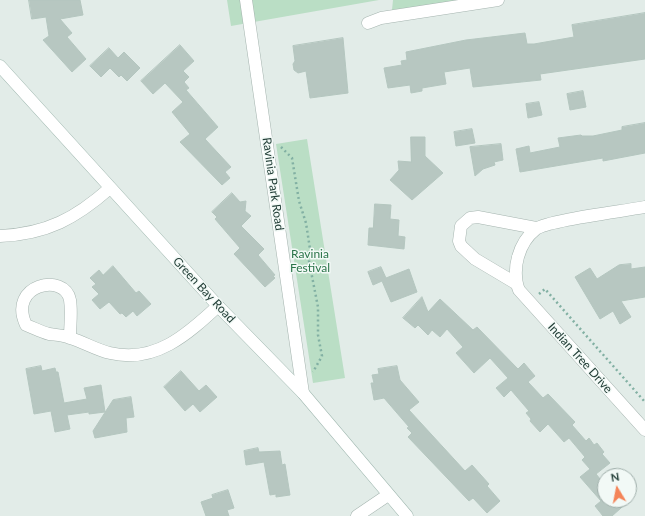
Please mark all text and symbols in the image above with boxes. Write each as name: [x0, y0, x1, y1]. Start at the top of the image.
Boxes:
street label: Ravinia Park Road: [259, 136, 287, 232]
park label: Ravinia Festival: [290, 247, 330, 275]
street label: Green Bay Road: [170, 254, 238, 326]
street label: Indian Tree Drive: [545, 320, 615, 396]
north arrow: [597, 468, 637, 508]
text: N: [610, 470, 620, 484]

